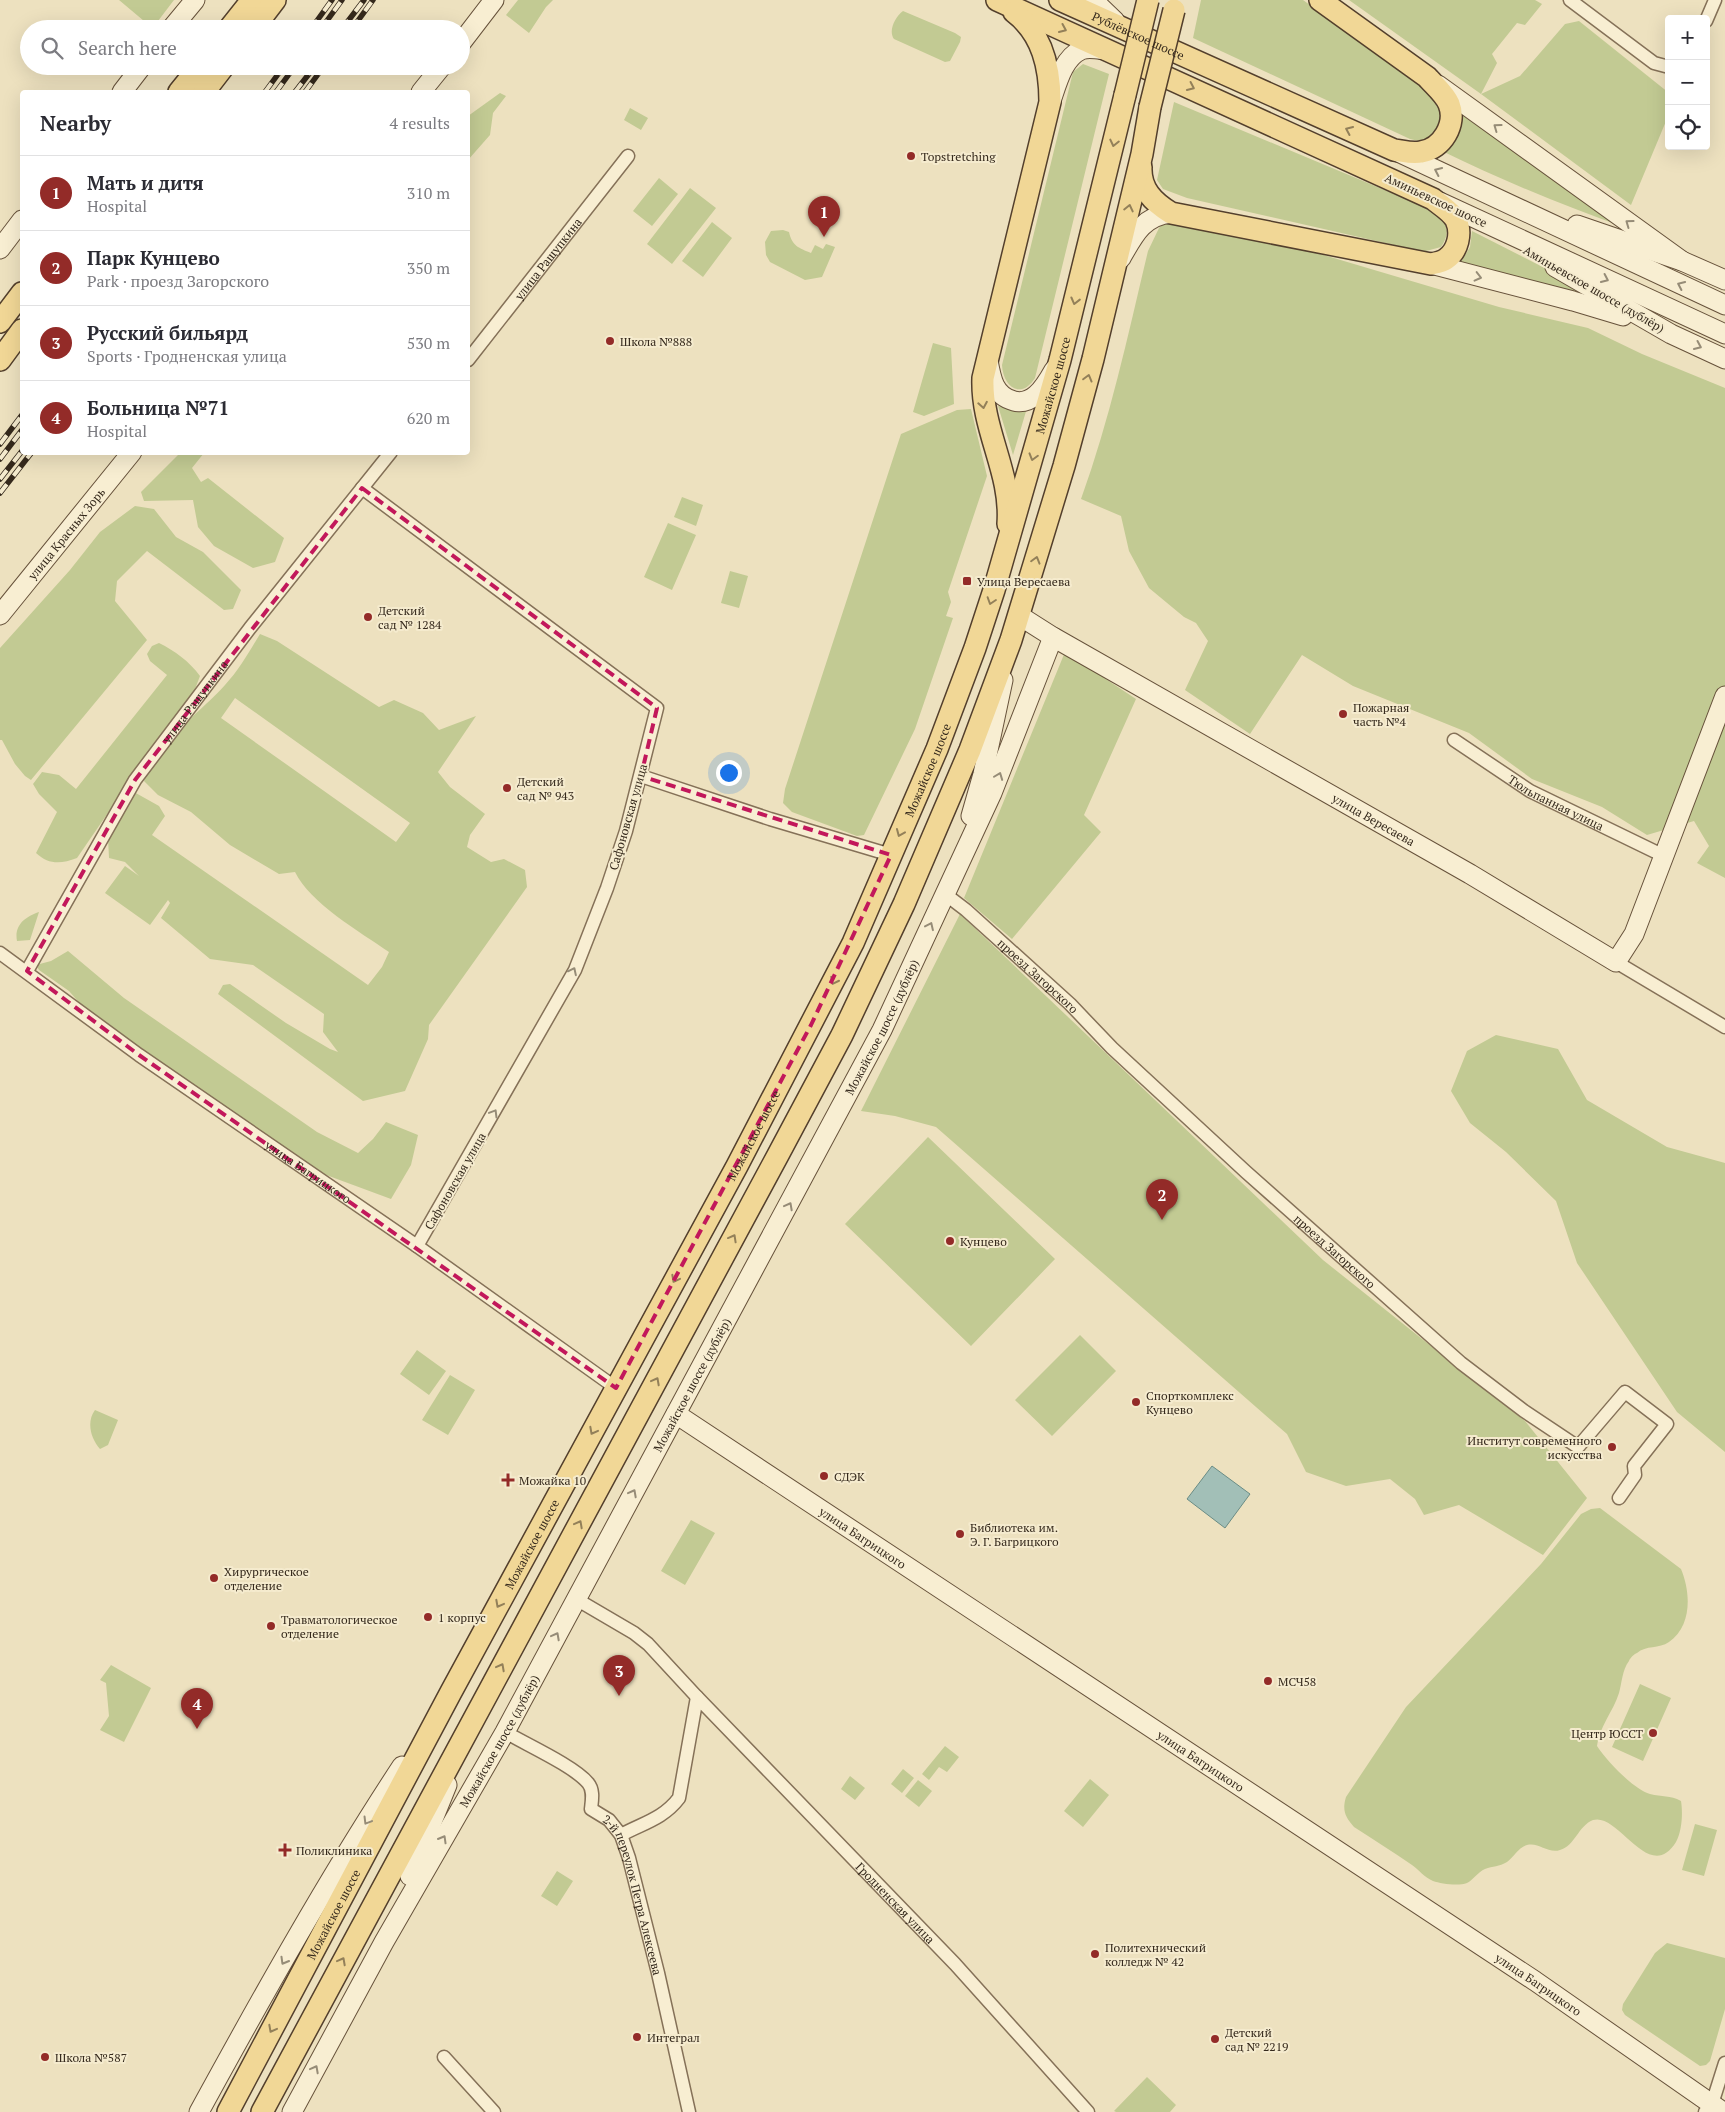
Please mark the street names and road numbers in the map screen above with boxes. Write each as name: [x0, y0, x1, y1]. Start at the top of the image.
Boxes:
street label: Рублёвское шоссе: [1090, 8, 1187, 62]
street label: Аминьевское шоссе: [1383, 170, 1489, 230]
street label: улица Ращупкина: [510, 214, 584, 303]
street label: Аминьевское шоссе (дублёр): [1521, 242, 1667, 336]
street label: Можайское шоссе: [1032, 335, 1073, 435]
street label: улица Красных Зорь: [24, 484, 108, 583]
street label: улица Ращупкина: [158, 657, 231, 747]
street label: Можайское шоссе: [901, 721, 954, 819]
street label: Сафоновская улица: [606, 762, 650, 872]
street label: Тюльпанная улица: [1506, 771, 1606, 833]
street label: улица Вересаева: [1329, 789, 1418, 849]
street label: проезд Загорского: [995, 935, 1082, 1016]
street label: Можайское шоссе (дублёр): [841, 957, 921, 1097]
street label: Можайское шоссе: [723, 1087, 783, 1183]
street label: Сафоновская улица: [421, 1130, 489, 1232]
street label: улица Багрицкого: [262, 1136, 355, 1206]
street label: проезд Загорского: [1291, 1211, 1379, 1291]
street label: Можайское шоссе (дублёр): [650, 1315, 734, 1454]
street label: Можайское шоссе: [501, 1496, 562, 1592]
street label: улица Багрицкого: [816, 1503, 909, 1572]
street label: Можайское шоссе (дублёр): [456, 1672, 542, 1810]
street label: улица Багрицкого: [1154, 1726, 1247, 1795]
street label: 2-й переулок Петра Алексеева: [600, 1811, 666, 1977]
street label: Гродненская улица: [853, 1859, 938, 1946]
street label: Можайское шоссе: [303, 1866, 363, 1962]
street label: улица Багрицкого: [1492, 1949, 1585, 2019]

